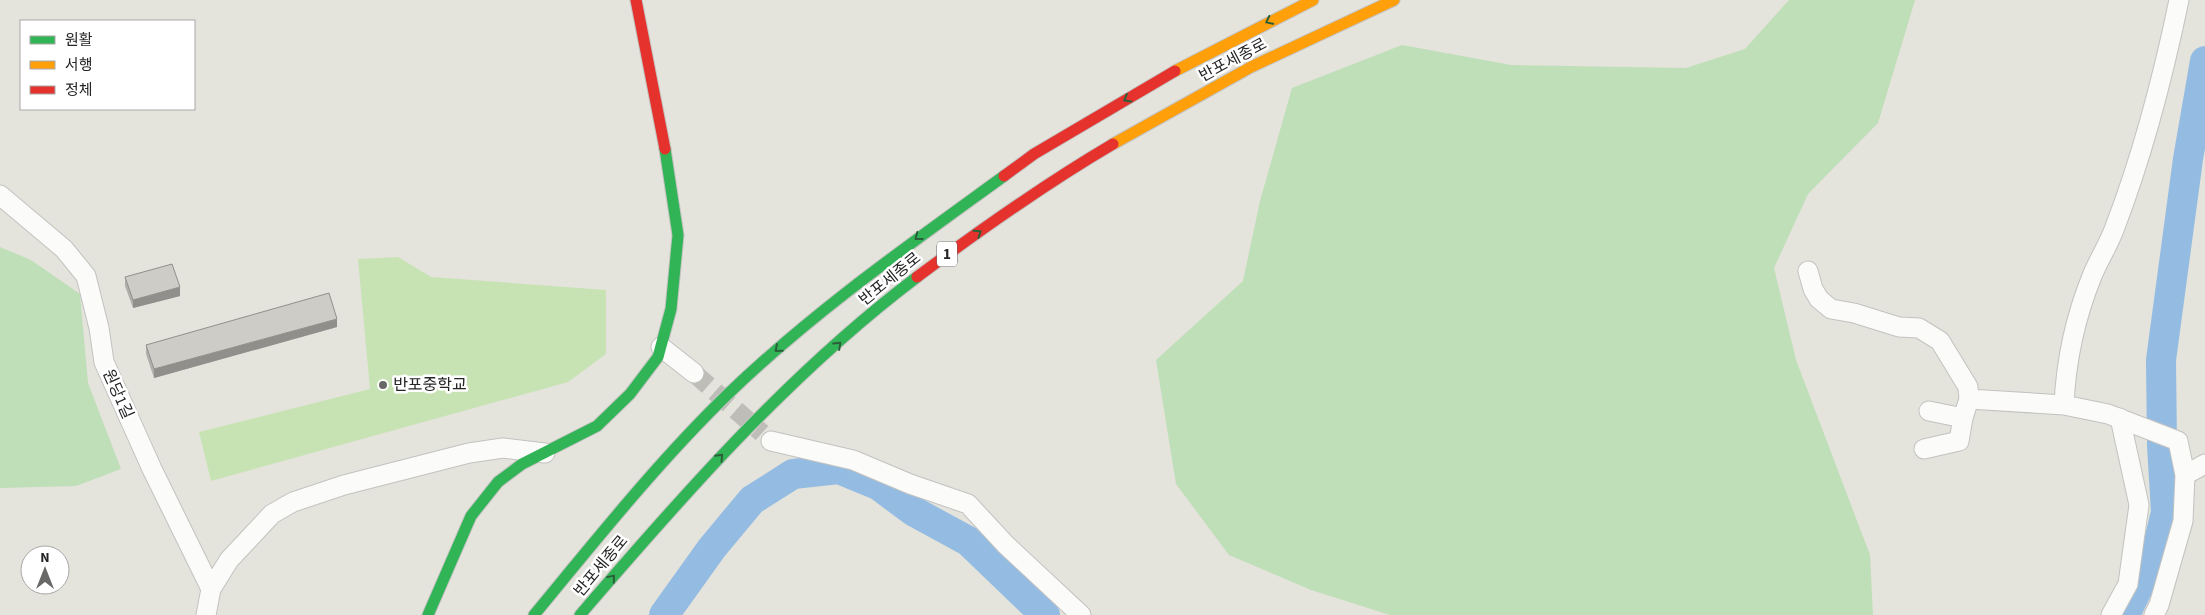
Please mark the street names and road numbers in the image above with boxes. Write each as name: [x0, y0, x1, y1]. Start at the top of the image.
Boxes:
street label: 반포세종로: [1195, 33, 1271, 87]
road number: 1: [937, 242, 957, 266]
street label: 반포세종로: [854, 247, 926, 311]
street label: 원당1길: [97, 366, 139, 422]
street label: 반포세종로: [569, 531, 633, 601]

